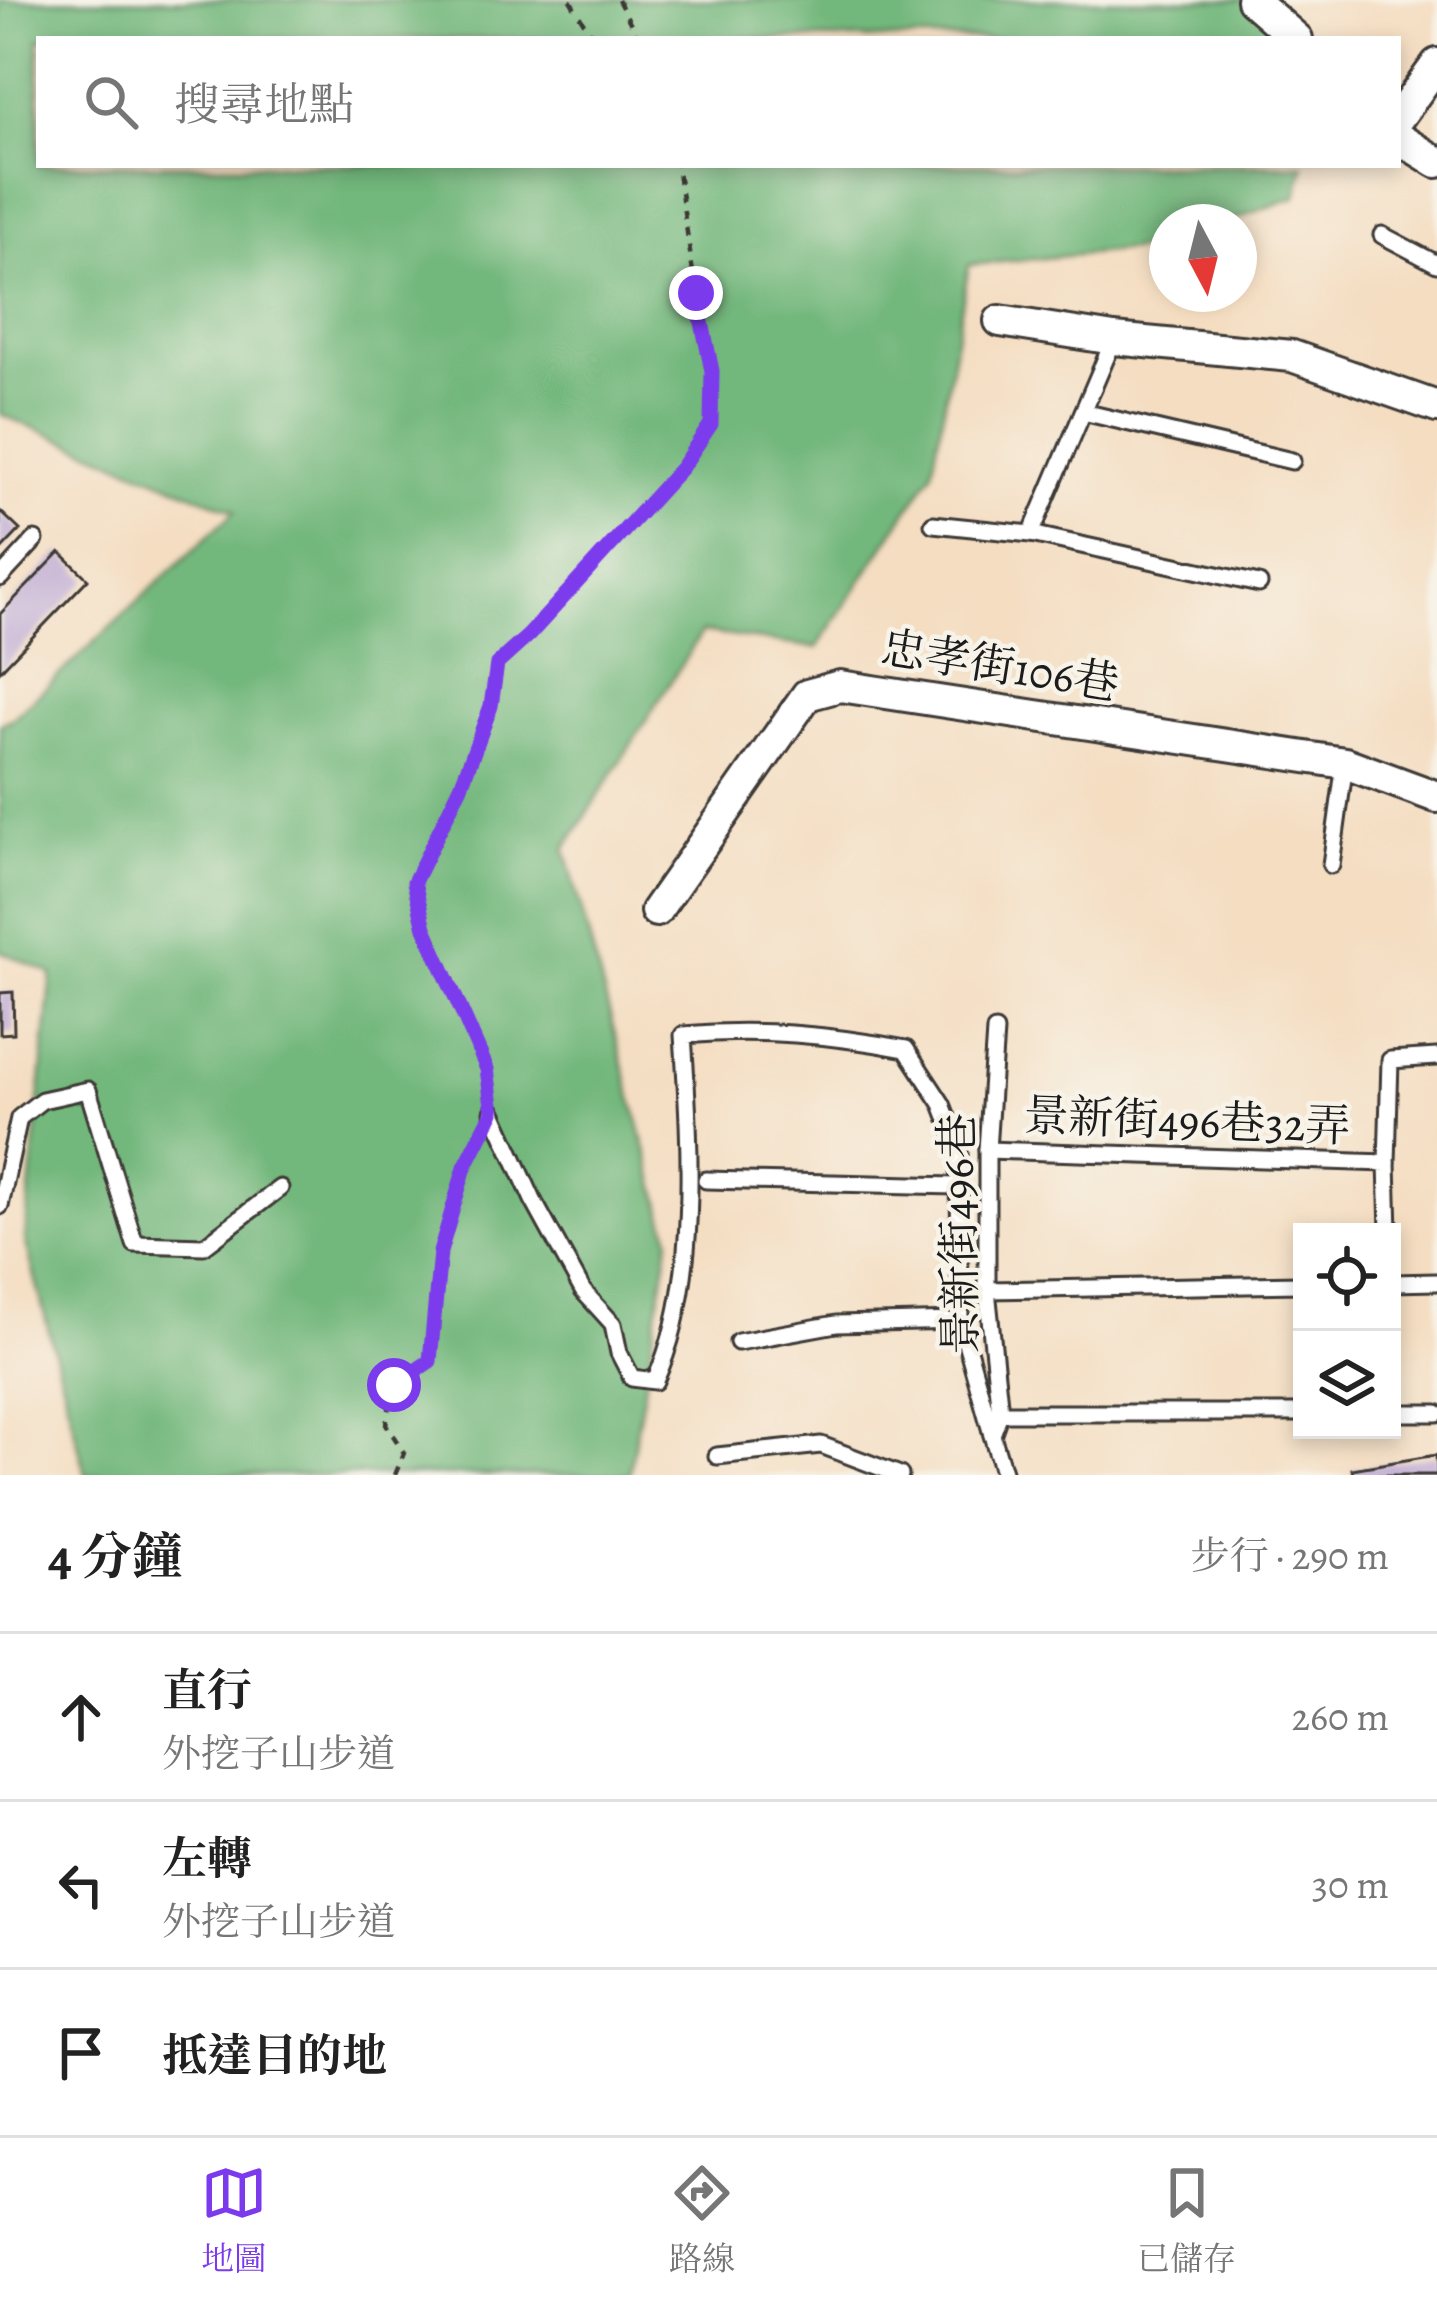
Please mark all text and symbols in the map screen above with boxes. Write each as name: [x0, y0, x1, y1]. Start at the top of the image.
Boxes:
search box: [36, 36, 1401, 168]
icon: search: [78, 69, 144, 135]
text: 搜尋地點: [174, 74, 354, 136]
north arrow: [1149, 204, 1257, 312]
route end: [669, 266, 723, 320]
street label: 忠孝街106巷: [876, 617, 1123, 715]
street label: 景新街496巷32弄: [1023, 1084, 1351, 1158]
street label: 景新街496巷: [926, 1113, 992, 1355]
map controls: [1293, 1223, 1401, 1439]
button: locate: [1293, 1223, 1401, 1331]
button: layers: [1293, 1331, 1401, 1439]
route start: [367, 1358, 421, 1412]
text: 4 分鐘: [48, 1522, 183, 1592]
text: 步行 · 290 m: [1191, 1529, 1389, 1582]
text: 直行: [162, 1660, 252, 1722]
icon: ahead: [48, 1684, 114, 1750]
text: 260 m: [1291, 1690, 1389, 1743]
text: 外挖子山步道: [162, 1727, 396, 1780]
text: 左轉: [162, 1828, 252, 1890]
icon: left: [48, 1852, 114, 1918]
text: 30 m: [1312, 1858, 1389, 1911]
text: 外挖子山步道: [162, 1895, 396, 1948]
icon: arrive: [48, 2020, 114, 2086]
text: 抵達目的地: [162, 2025, 387, 2087]
tab: 地圖: [201, 2160, 267, 2281]
tab: 路線: [669, 2160, 735, 2281]
tab: 已儲存: [1137, 2160, 1236, 2281]

